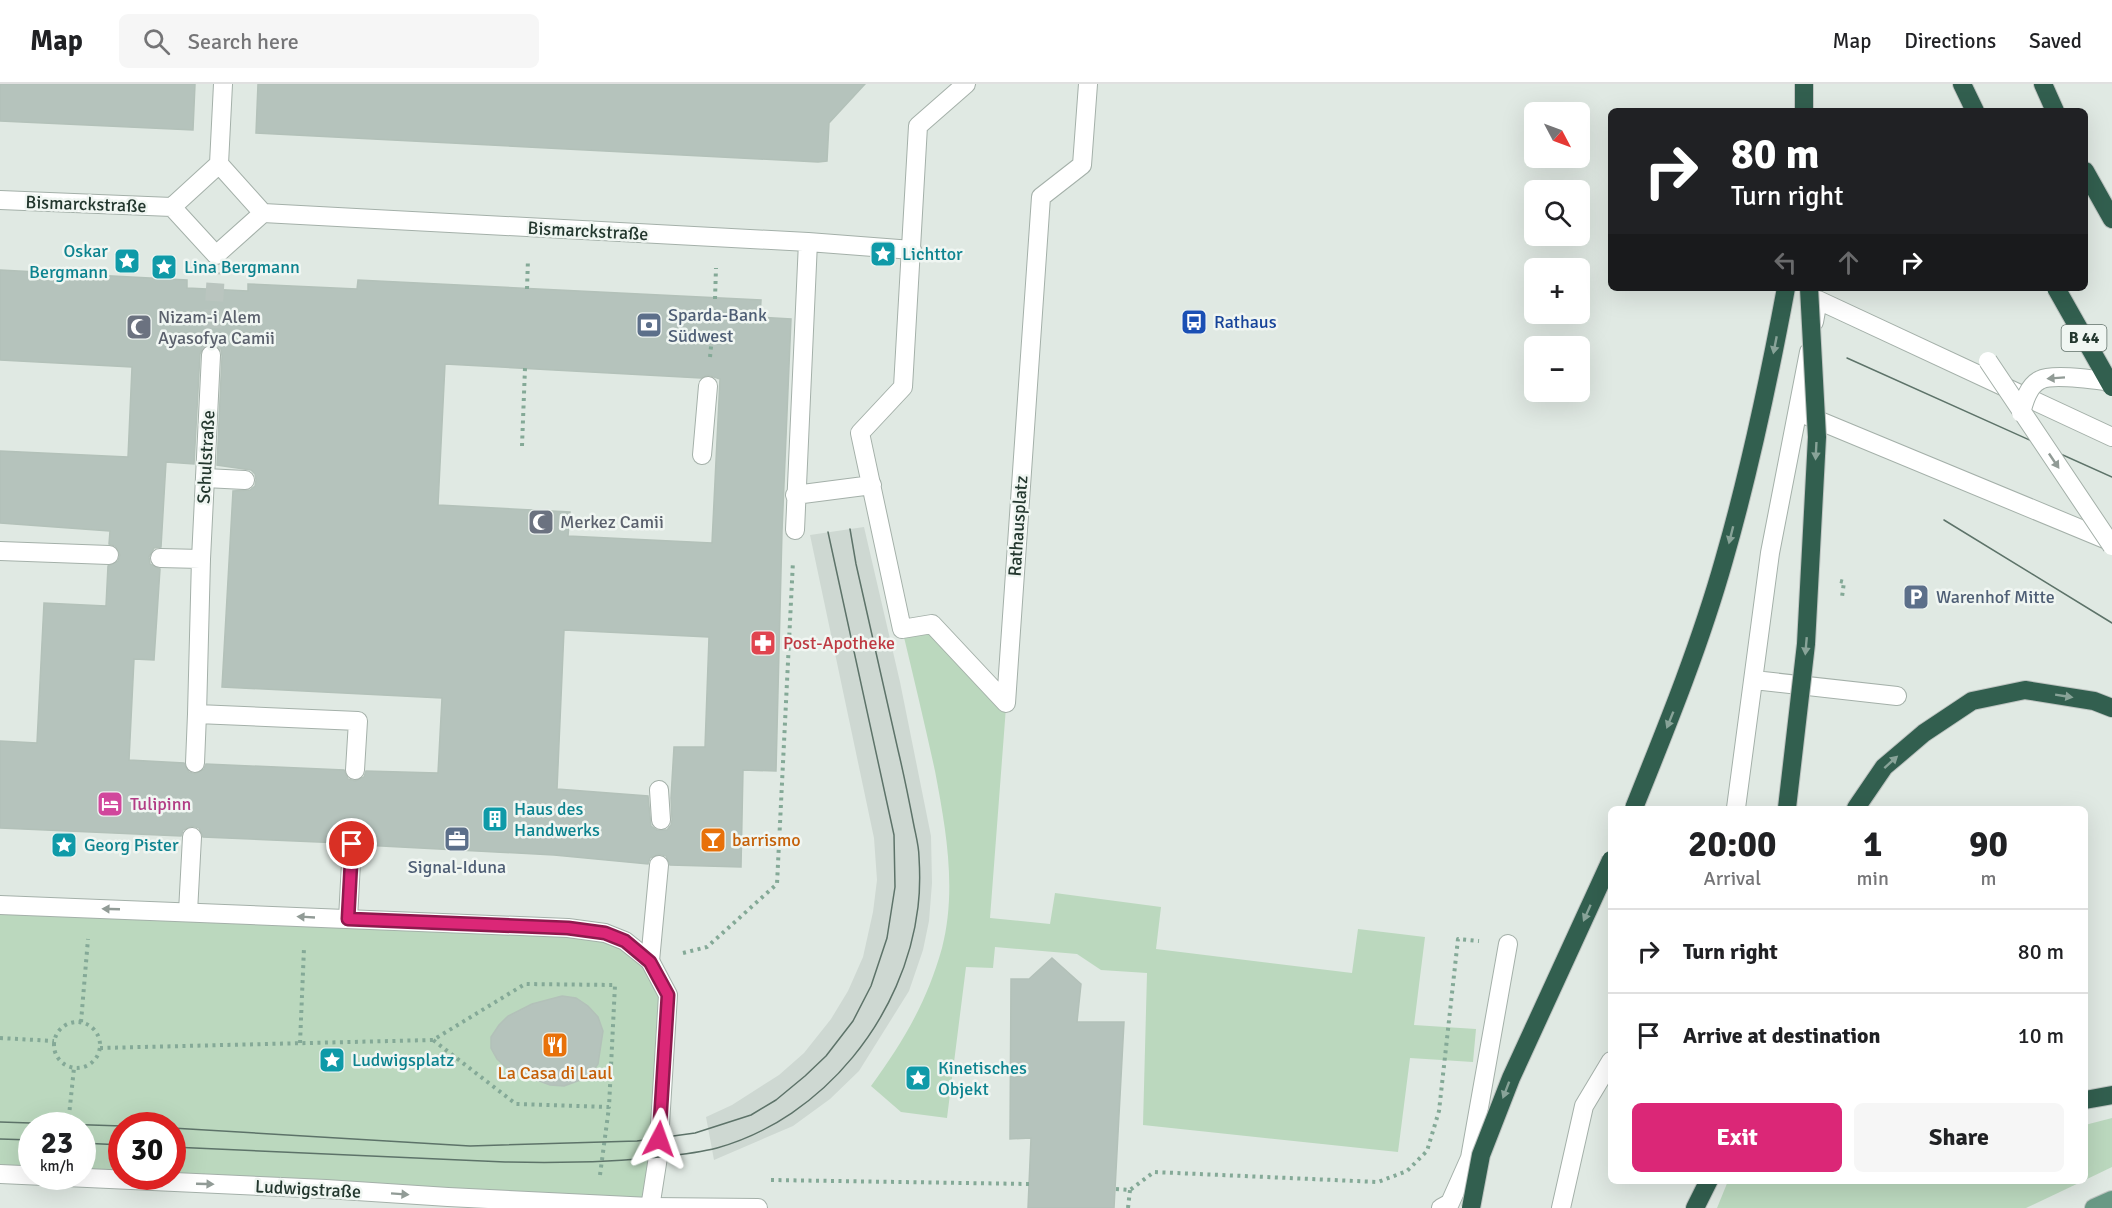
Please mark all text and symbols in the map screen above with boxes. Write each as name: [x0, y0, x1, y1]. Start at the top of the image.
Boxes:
search box: [119, 14, 539, 68]
text: Map: [30, 24, 83, 58]
icon: search: [140, 25, 173, 58]
text: Search here: [188, 28, 299, 55]
text: Map: [1833, 28, 1871, 54]
text: Directions: [1904, 28, 1996, 54]
text: Saved: [2029, 28, 2082, 54]
north arrow: [1524, 102, 1590, 168]
map controls: [1524, 102, 1590, 402]
text: 80 m: [1731, 129, 1820, 180]
icon: right: [1632, 132, 1710, 210]
button: search: [1524, 180, 1590, 246]
text: Turn right: [1731, 180, 1844, 213]
street label: Bismarckstraße: [25, 191, 147, 217]
street label: Bismarckstraße: [527, 217, 649, 245]
place icon: Lichttor: [868, 239, 898, 269]
place label: Oskar Bergmann: [29, 240, 108, 283]
place label: Lichttor: [902, 243, 963, 265]
place icon: Oskar Bergmann: [112, 246, 142, 276]
icon: left: [1769, 246, 1802, 279]
icon: ahead: [1832, 246, 1865, 279]
icon: right: [1895, 246, 1928, 279]
place icon: Lina Bergmann: [149, 252, 179, 282]
place label: Lina Bergmann: [184, 256, 300, 278]
button: +: [1524, 258, 1590, 324]
place label: Sparda-Bank Südwest: [668, 304, 767, 347]
place label: Nizam-i Alem Ayasofya Camii: [158, 306, 275, 349]
bus stop icon: Rathaus: [1179, 307, 1209, 337]
bank icon: Sparda-Bank Südwest: [634, 310, 664, 340]
place label: Rathaus: [1214, 311, 1277, 333]
mosque icon: Nizam-i Alem Ayasofya Camii: [124, 312, 154, 342]
road number: B 44: [2062, 325, 2106, 351]
button: −: [1524, 336, 1590, 402]
one-way arrow: [1770, 336, 1779, 355]
one-way arrow: [2047, 374, 2066, 383]
street label: Schulstraße: [193, 410, 219, 504]
one-way arrow: [1811, 442, 1820, 461]
one-way arrow: [2048, 453, 2060, 469]
street label: Rathausplatz: [1004, 475, 1032, 577]
mosque icon: Merkez Camii: [526, 507, 556, 537]
place label: Merkez Camii: [560, 511, 664, 533]
one-way arrow: [1725, 526, 1735, 544]
parking icon: Warenhof Mitte: [1901, 582, 1931, 612]
place label: Warenhof Mitte: [1936, 586, 2055, 608]
pharmacy icon: Post-Apotheke: [748, 628, 778, 658]
place label: Post-Apotheke: [783, 632, 895, 654]
one-way arrow: [1801, 637, 1811, 656]
one-way arrow: [2055, 692, 2074, 701]
one-way arrow: [1664, 711, 1674, 729]
one-way arrow: [1883, 756, 1898, 769]
hotel icon: Tulipinn: [95, 789, 125, 819]
place label: Tulipinn: [130, 793, 191, 815]
place label: Haus des Handwerks: [514, 798, 600, 841]
building icon: Haus des Handwerks: [480, 804, 510, 834]
pin: [326, 818, 377, 869]
text: 20:00: [1688, 822, 1776, 867]
text: 1: [1863, 822, 1882, 867]
text: 90: [1969, 822, 2008, 867]
office icon: Signal-Iduna: [442, 824, 472, 854]
bar icon: barrismo: [698, 825, 728, 855]
icon: arrive: [335, 827, 368, 860]
place label: barrismo: [732, 829, 801, 851]
place icon: Georg Pister: [49, 830, 79, 860]
place label: Georg Pister: [84, 834, 179, 856]
place label: Signal-Iduna: [408, 856, 506, 878]
text: Arrival: [1703, 866, 1761, 891]
text: min: [1857, 866, 1889, 891]
text: m: [1980, 866, 1996, 891]
one-way arrow: [1581, 904, 1591, 922]
one-way arrow: [101, 905, 120, 914]
one-way arrow: [296, 913, 315, 922]
icon: right: [1632, 935, 1665, 968]
text: Turn right: [1683, 938, 1778, 965]
text: 80 m: [2018, 938, 2064, 965]
icon: arrive: [1632, 1019, 1665, 1052]
text: Arrive at destination: [1683, 1022, 1880, 1049]
text: 10 m: [2018, 1022, 2064, 1049]
restaurant icon: La Casa di Laul: [540, 1030, 570, 1060]
place icon: Ludwigsplatz: [317, 1045, 347, 1075]
place label: Ludwigsplatz: [352, 1049, 454, 1071]
place label: Kinetisches Objekt: [938, 1057, 1027, 1100]
place label: La Casa di Laul: [498, 1062, 612, 1084]
place icon: Kinetisches Objekt: [903, 1063, 933, 1093]
one-way arrow: [1501, 1082, 1511, 1100]
button: Exit: [1632, 1103, 1842, 1172]
button: Share: [1854, 1103, 2064, 1172]
position arrow: [627, 1107, 691, 1171]
speed limit sign: 30: [108, 1112, 186, 1190]
text: 23: [41, 1125, 73, 1162]
text: km/h: [40, 1157, 74, 1175]
street label: Ludwigstraße: [254, 1175, 362, 1203]
one-way arrow: [196, 1179, 215, 1188]
one-way arrow: [390, 1189, 409, 1199]

